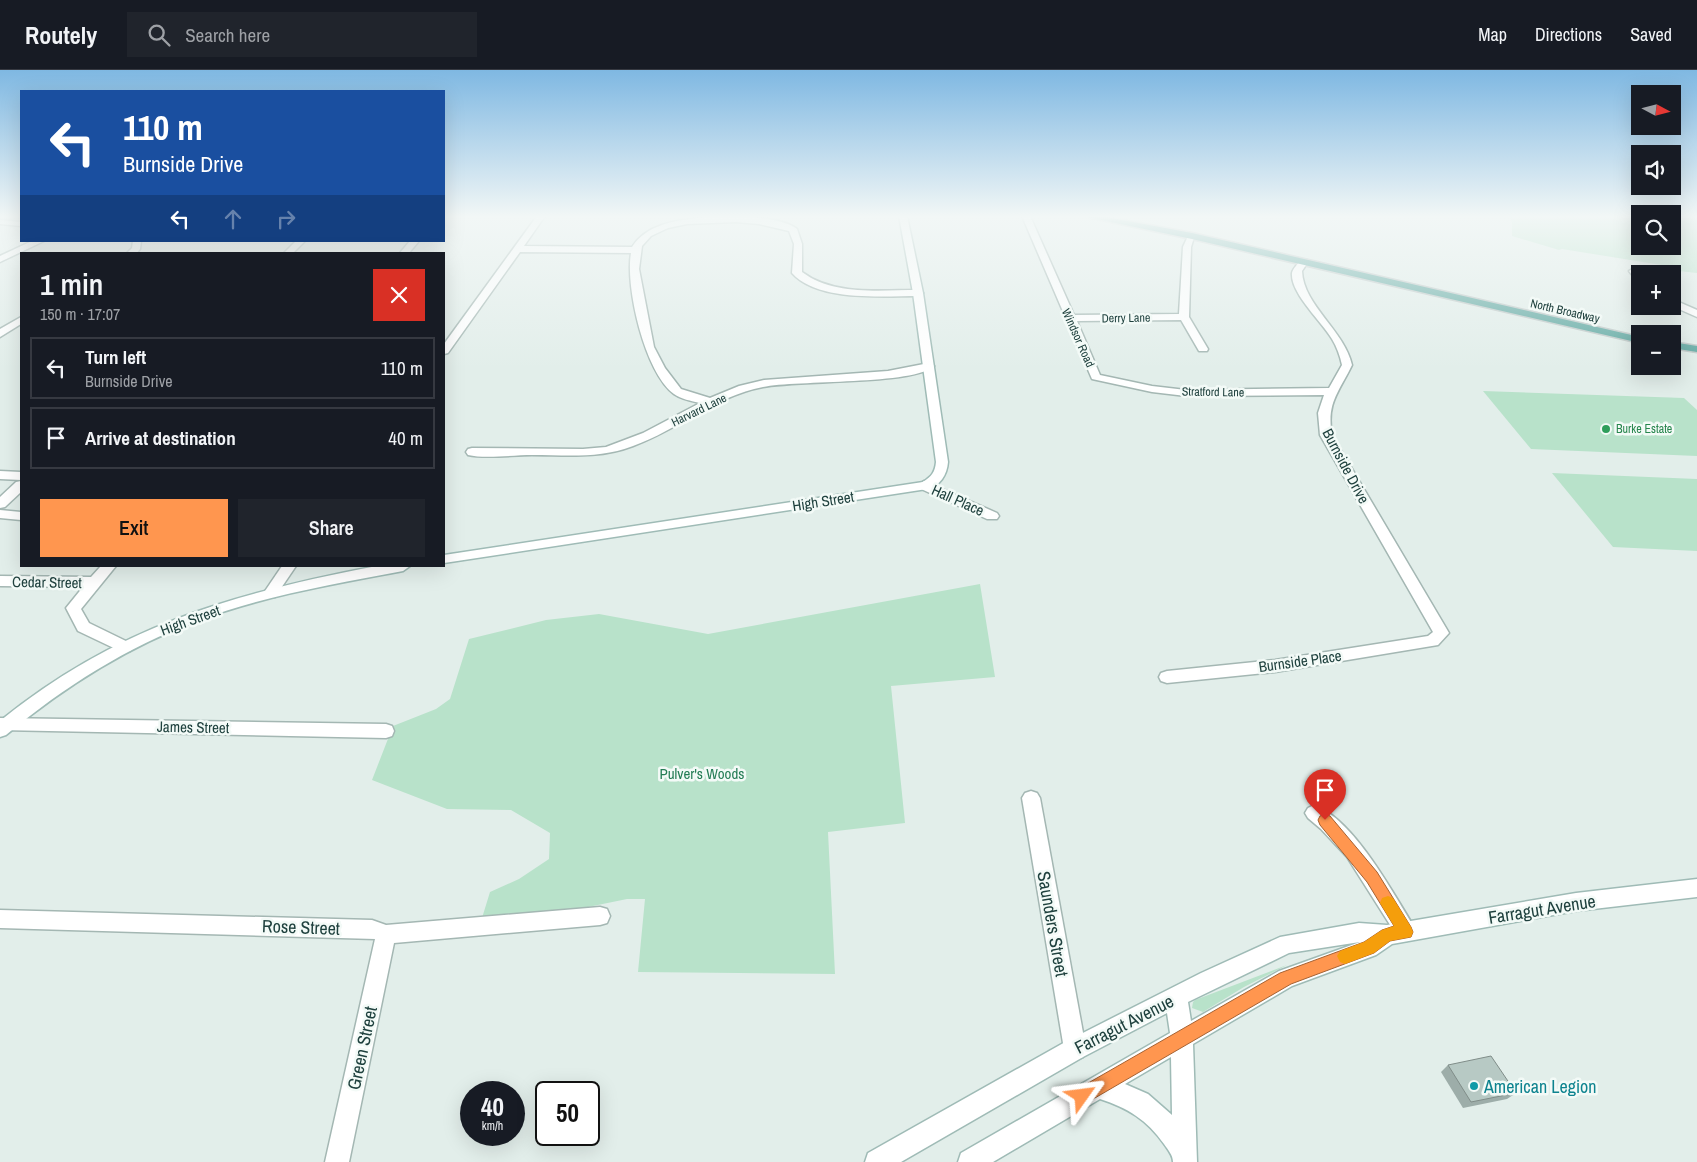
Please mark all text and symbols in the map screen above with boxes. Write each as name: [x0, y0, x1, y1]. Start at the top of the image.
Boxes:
search box: [127, 12, 477, 57]
text: Routely: [25, 19, 97, 51]
icon: search: [145, 21, 173, 49]
text: Search here: [185, 22, 270, 48]
text: Map: [1478, 22, 1507, 47]
text: Directions: [1535, 22, 1602, 47]
text: Saved: [1630, 22, 1672, 47]
north arrow: [1631, 85, 1681, 135]
map controls: [1631, 85, 1681, 375]
text: 110 m: [123, 104, 203, 151]
icon: left: [40, 110, 105, 175]
button: sound: [1631, 145, 1681, 195]
text: Burnside Drive: [123, 149, 243, 179]
icon: left: [166, 205, 194, 233]
icon: ahead: [219, 205, 247, 233]
icon: right: [272, 205, 300, 233]
button: search: [1631, 205, 1681, 255]
text: 1 min: [40, 264, 103, 304]
button: +: [1631, 265, 1681, 315]
button: close: [373, 269, 425, 321]
street label: North Broadway: [1529, 295, 1601, 327]
text: 150 m · 17:07: [40, 303, 120, 325]
street label: Windsor Road: [1058, 306, 1098, 370]
street label: Derry Lane: [1102, 310, 1150, 326]
button: −: [1631, 325, 1681, 375]
text: Turn left: [85, 344, 146, 370]
icon: left: [42, 354, 70, 382]
text: 110 m: [381, 355, 423, 381]
text: Burnside Drive: [85, 370, 173, 392]
street label: Stratford Lane: [1182, 383, 1244, 401]
street label: Harvard Lane: [669, 390, 729, 430]
place label: Burke Estate: [1616, 421, 1672, 437]
marker: Burke Estate: [1600, 423, 1612, 435]
icon: arrive: [42, 424, 70, 452]
text: Arrive at destination: [85, 425, 236, 451]
text: 40 m: [388, 425, 423, 451]
street label: Burnside Drive: [1317, 425, 1375, 507]
street label: Hall Place: [928, 479, 988, 521]
street label: High Street: [791, 486, 856, 516]
button: Exit: [40, 499, 228, 557]
button: Share: [238, 499, 425, 557]
street label: Cedar Street: [12, 571, 83, 593]
street label: High Street: [157, 599, 223, 641]
street label: Burnside Place: [1257, 645, 1343, 677]
street label: James Street: [157, 716, 230, 738]
park label: Pulver's Woods: [660, 763, 744, 784]
pin: [1304, 769, 1346, 820]
icon: arrive: [1311, 776, 1339, 804]
street label: Saunders Street: [1031, 869, 1075, 979]
street label: Farragut Avenue: [1487, 888, 1597, 930]
street label: Rose Street: [262, 913, 340, 941]
street label: Farragut Avenue: [1070, 988, 1178, 1060]
street label: Green Street: [341, 1004, 383, 1092]
position arrow: [1055, 1069, 1107, 1121]
place label: American Legion: [1483, 1074, 1596, 1099]
marker: American Legion: [1468, 1080, 1480, 1092]
speed limit sign: 50: [535, 1081, 600, 1146]
text: 40: [481, 1090, 504, 1124]
text: km/h: [482, 1118, 503, 1134]

